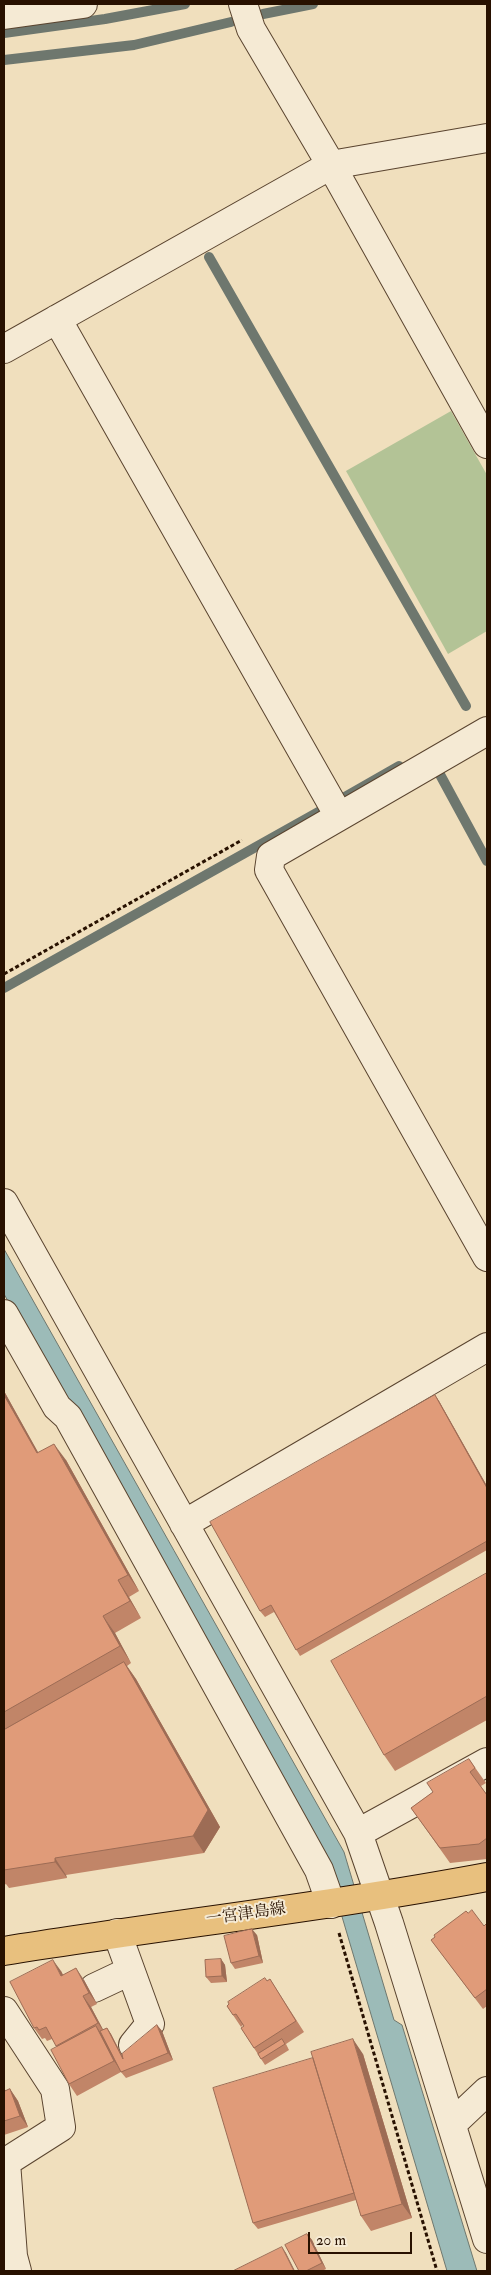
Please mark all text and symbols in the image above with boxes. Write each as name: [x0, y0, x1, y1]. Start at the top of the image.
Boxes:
street label: 一宮津島線: [205, 1900, 287, 1930]
scale bar: [311, 2222, 415, 2254]
text: 20 m: [316, 2231, 346, 2250]

